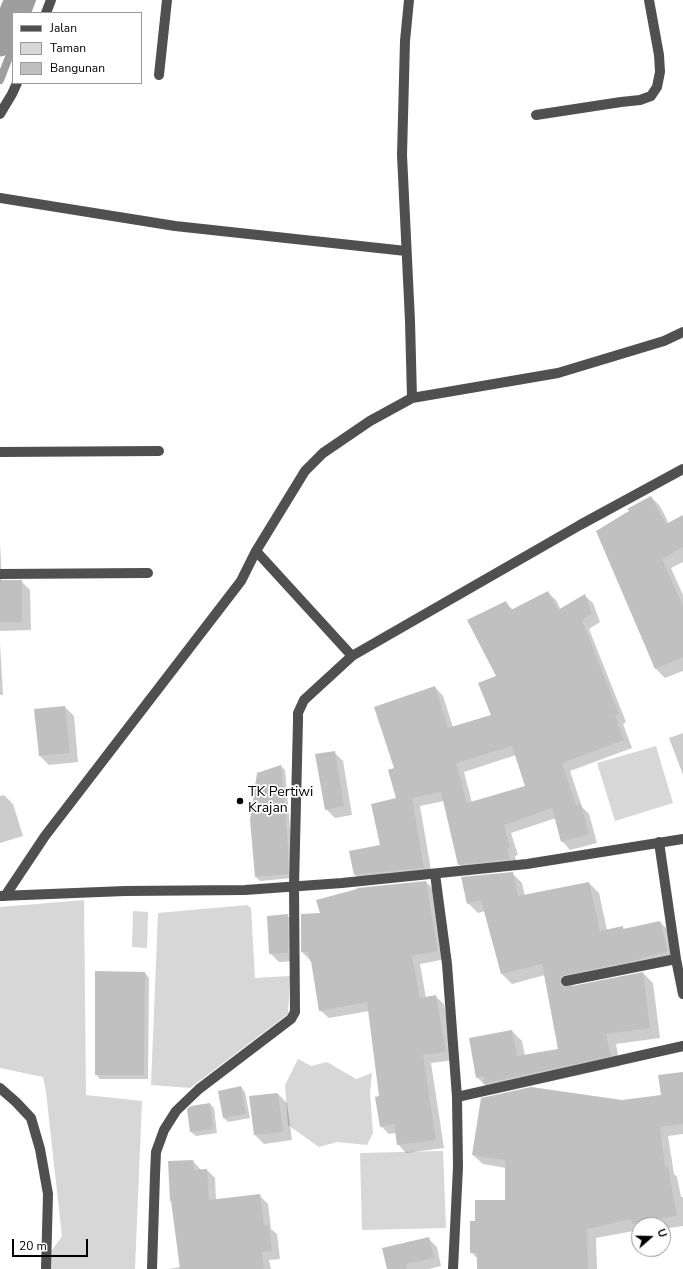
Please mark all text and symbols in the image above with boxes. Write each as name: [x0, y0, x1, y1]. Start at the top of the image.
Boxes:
legend: [12, 12, 142, 84]
text: Jalan: [50, 20, 77, 36]
text: Taman: [50, 40, 86, 56]
text: Bangunan: [50, 60, 105, 76]
place label: TK Pertiwi Krajan: [248, 785, 313, 818]
marker: TK Pertiwi Krajan: [235, 796, 245, 806]
north arrow: [631, 1217, 671, 1257]
text: U: [653, 1227, 670, 1239]
scale bar: [14, 1231, 90, 1257]
text: 20 m: [19, 1238, 47, 1254]

